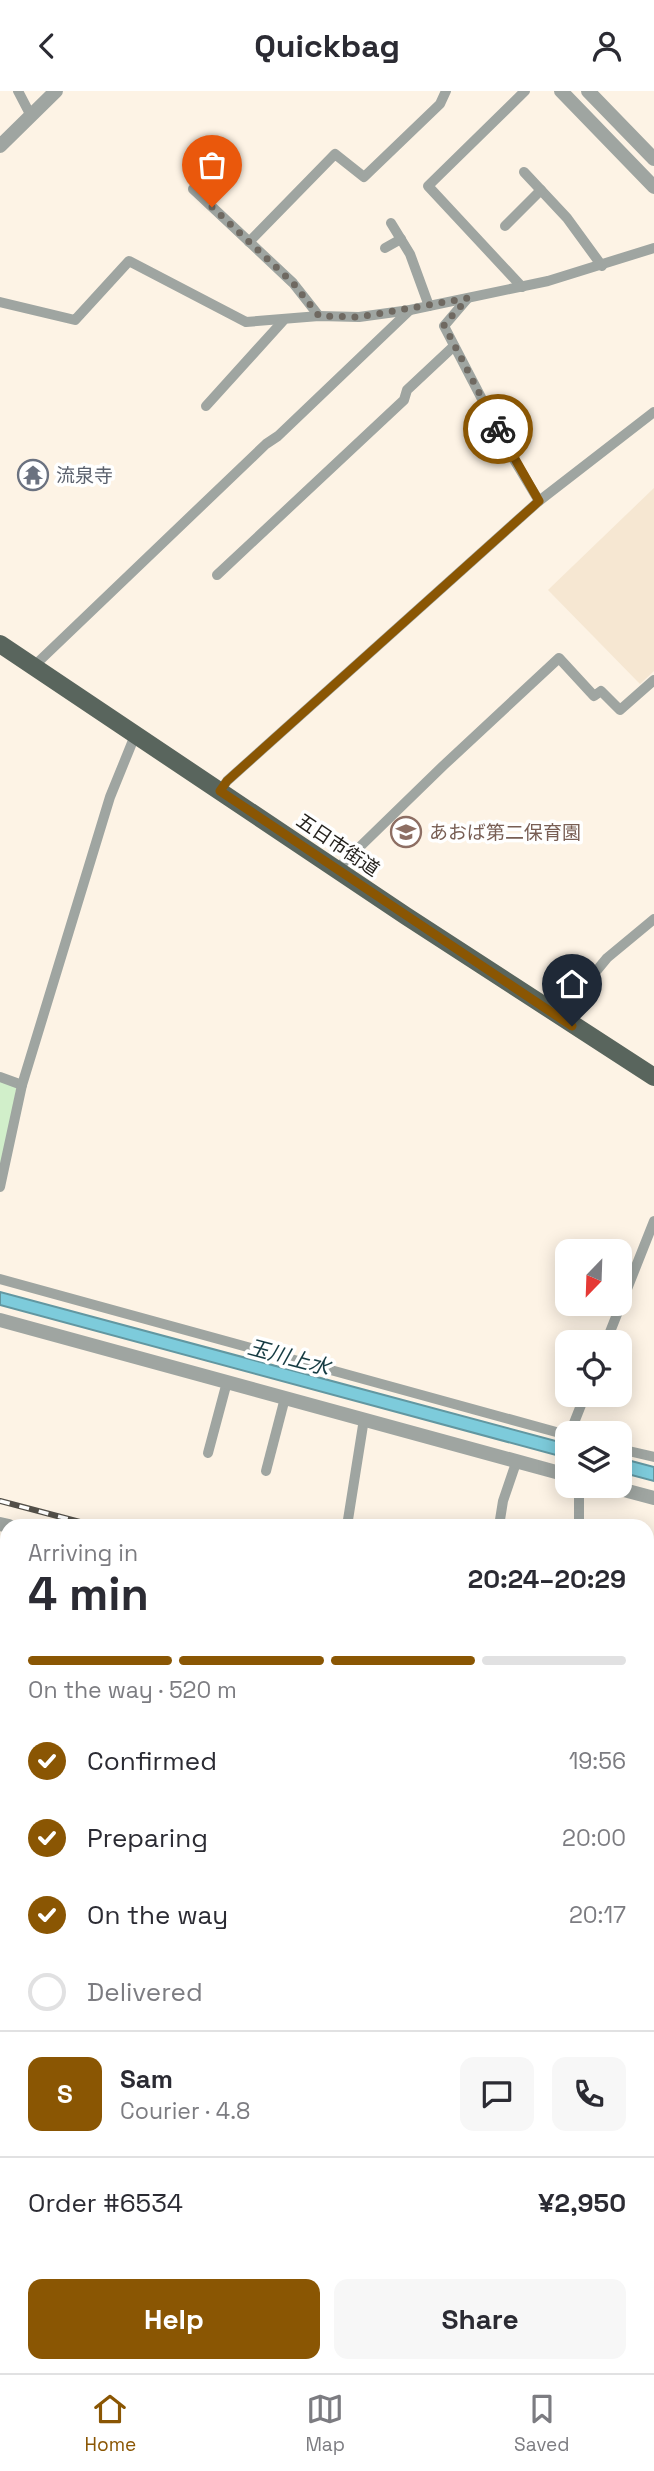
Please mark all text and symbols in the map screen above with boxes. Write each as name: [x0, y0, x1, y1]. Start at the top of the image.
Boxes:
text: Quickbag: [254, 26, 400, 66]
icon: back: [28, 27, 66, 65]
icon: person: [588, 27, 626, 65]
pin: [182, 135, 242, 207]
icon: bag: [193, 146, 231, 184]
courier: [463, 394, 533, 464]
icon: bike: [479, 410, 517, 448]
temple icon: 流泉寺: [16, 458, 50, 492]
place label: 流泉寺: [56, 463, 113, 488]
street label: 五日市街道: [292, 808, 384, 882]
school or university icon: あおば第二保育園: [389, 815, 423, 849]
place label: あおば第二保育園: [429, 820, 581, 845]
pin: [542, 954, 602, 1026]
icon: home: [553, 965, 591, 1003]
north arrow: [555, 1239, 632, 1316]
map controls: [555, 1239, 632, 1498]
button: locate: [555, 1330, 632, 1407]
water label: 玉川上水: [245, 1333, 335, 1381]
button: layers: [555, 1421, 632, 1498]
text: Arriving in: [28, 1538, 138, 1568]
text: 20:24–20:29: [468, 1562, 626, 1596]
text: 4 min: [28, 1565, 149, 1623]
text: On the way · 520 m: [28, 1675, 237, 1705]
icon: check: [28, 1742, 66, 1780]
text: Confirmed: [87, 1744, 217, 1778]
text: 19:56: [569, 1746, 626, 1776]
icon: check: [28, 1819, 66, 1857]
text: Preparing: [87, 1821, 208, 1855]
text: 20:00: [562, 1823, 626, 1853]
icon: check: [28, 1896, 66, 1934]
text: On the way: [87, 1898, 228, 1932]
text: 20:17: [569, 1900, 626, 1930]
text: Delivered: [87, 1975, 203, 2009]
button: chat: [460, 2057, 534, 2131]
button: phone: [552, 2057, 626, 2131]
text: Sam: [120, 2062, 173, 2096]
text: S: [57, 2077, 73, 2111]
text: Courier · 4.8: [120, 2096, 250, 2126]
text: Order #6534: [28, 2186, 183, 2220]
text: ¥2,950: [538, 2186, 626, 2220]
button: Help: [28, 2279, 320, 2359]
button: Share: [334, 2279, 626, 2359]
tab: Home: [85, 2390, 136, 2457]
tab: Map: [305, 2390, 345, 2457]
tab: Saved: [514, 2390, 569, 2457]

